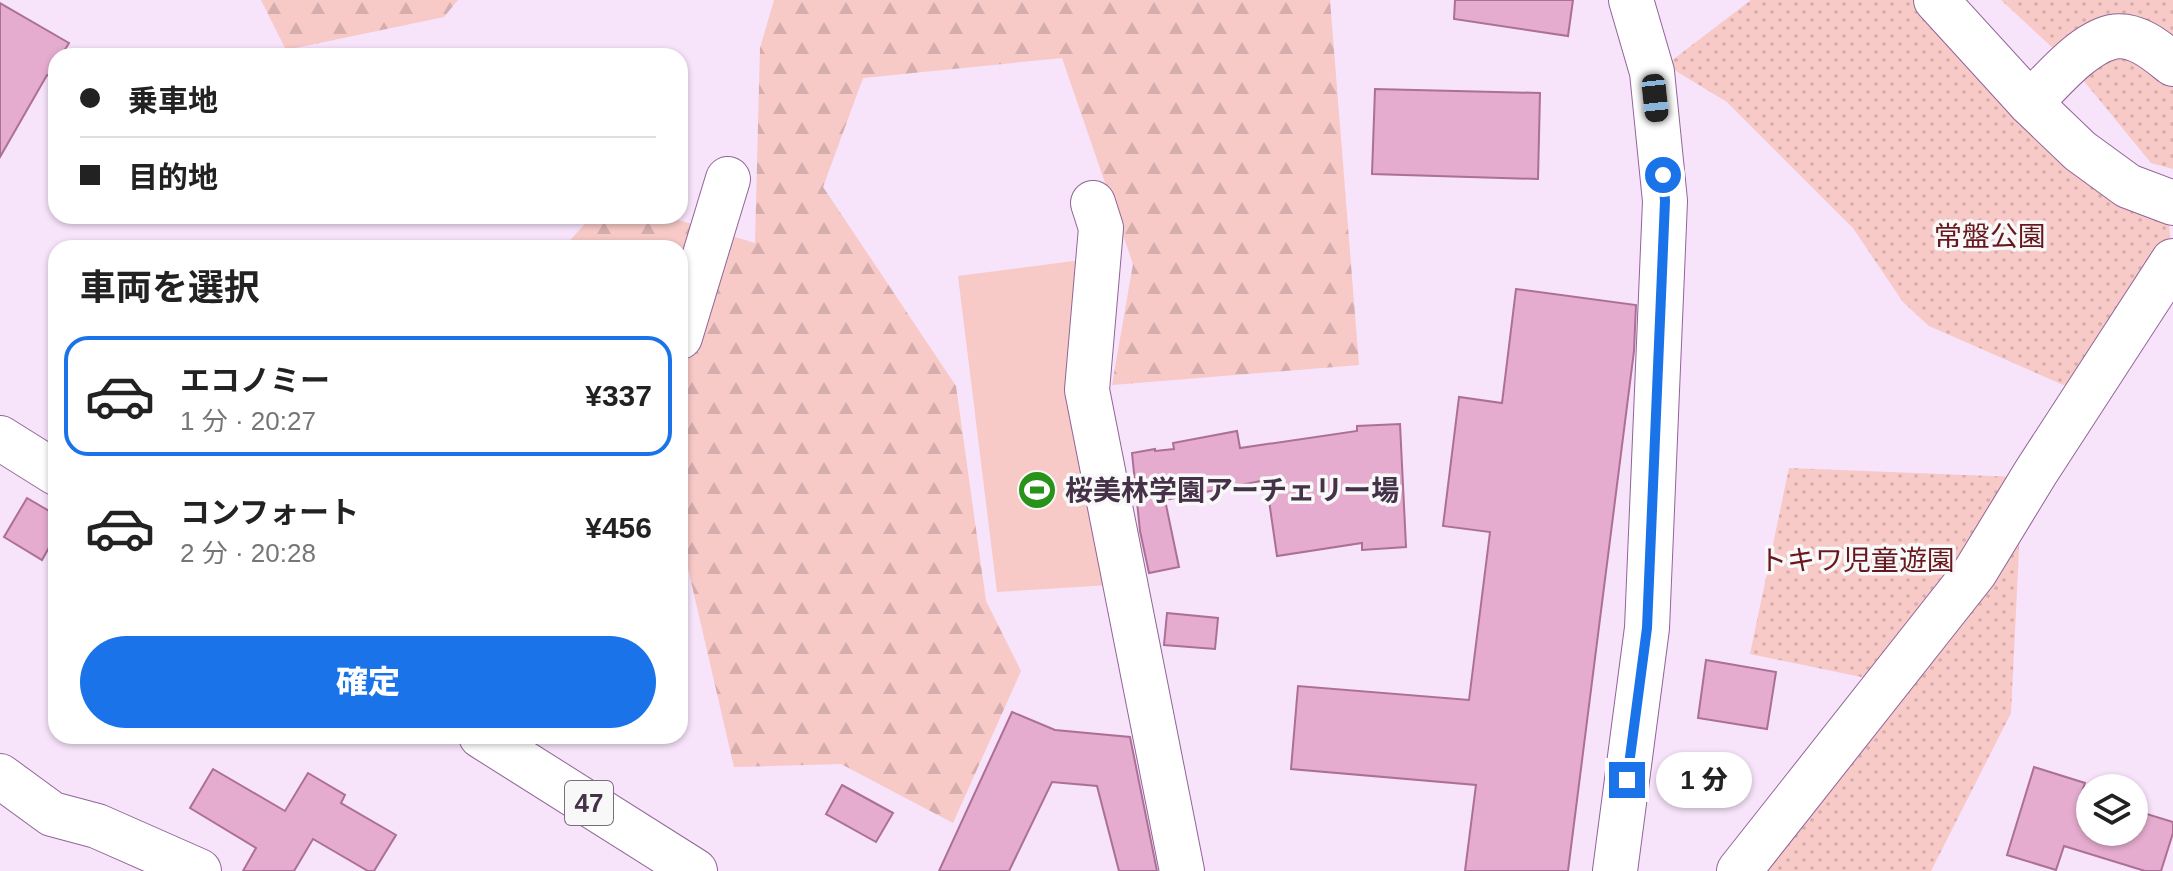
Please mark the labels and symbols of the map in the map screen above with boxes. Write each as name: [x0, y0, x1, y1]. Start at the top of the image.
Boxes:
car: [1641, 73, 1669, 123]
route start: [1645, 157, 1681, 193]
park label: 常盤公園: [1934, 221, 2046, 252]
sports icon: 桜美林学園アーチェリー場: [1016, 469, 1058, 511]
place label: 桜美林学園アーチェリー場: [1065, 475, 1399, 506]
park label: トキワ児童遊園: [1759, 545, 1955, 576]
callout: 1 分: [1655, 752, 1751, 808]
route end: [1609, 762, 1645, 798]
road number: 47: [565, 781, 613, 825]

